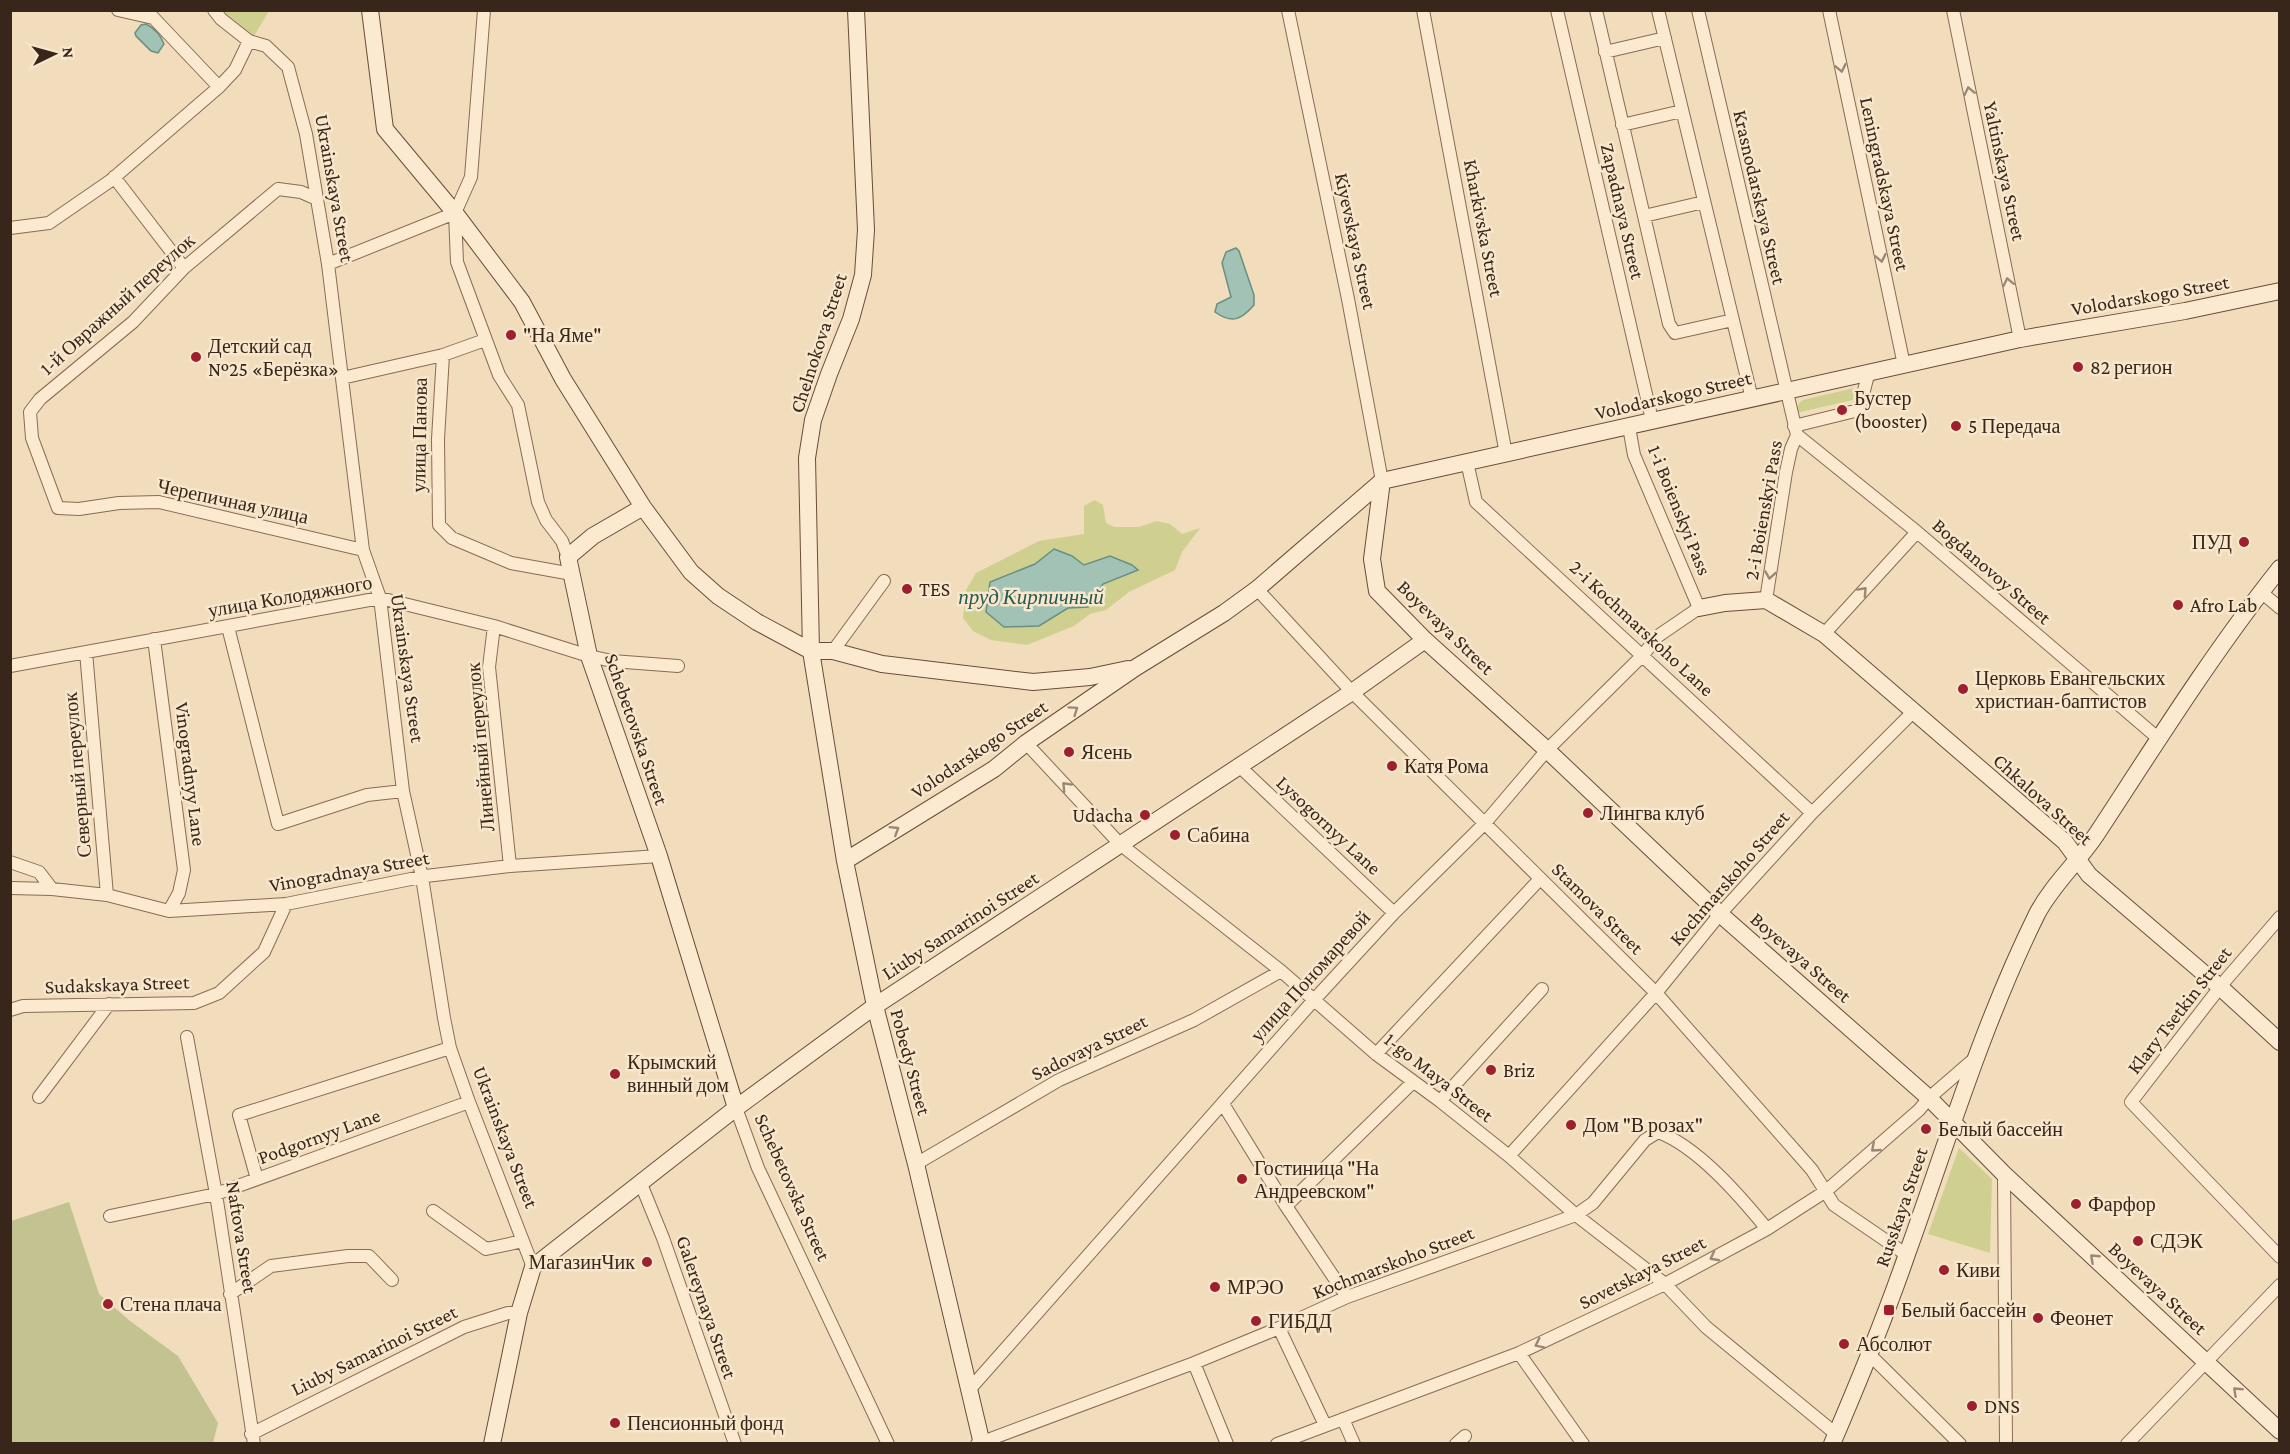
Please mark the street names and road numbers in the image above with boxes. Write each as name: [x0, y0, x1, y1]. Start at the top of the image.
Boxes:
street label: Leningradskaya Street: [1855, 95, 1914, 273]
street label: Yaltinskaya Street: [1979, 99, 2031, 243]
street label: Krasnodarskaya Street: [1728, 108, 1791, 287]
street label: Ukrainskaya Street: [310, 112, 359, 264]
street label: Zapadnaya Street: [1596, 141, 1649, 282]
street label: Kharkivska Street: [1460, 157, 1508, 299]
street label: Kiyevskaya Street: [1330, 171, 1381, 312]
street label: 1-й Овражный переулок: [35, 229, 200, 380]
street label: Chelnokova Street: [785, 270, 851, 416]
street label: Volodarskogo Street: [2069, 270, 2231, 321]
street label: Volodarskogo Street: [1593, 366, 1754, 425]
street label: улица Панова: [407, 377, 432, 493]
street label: 2-i Boienskyi Pass: [1740, 438, 1787, 582]
street label: 1-i Boienskyi Pass: [1643, 442, 1716, 579]
street label: Черепичная улица: [155, 474, 311, 529]
street label: Bogdanovoy Street: [1928, 514, 2056, 629]
street label: 2-i Kochmarskoho Lane: [1566, 556, 1719, 700]
street label: улица Колодяжного: [206, 571, 374, 622]
street label: Boyevaya Street: [1392, 575, 1499, 680]
street label: Ukrainskaya Street: [386, 592, 429, 744]
street label: Schebetovska Street: [601, 650, 673, 808]
street label: Линейный переулок: [462, 661, 499, 833]
street label: Северный переулок: [59, 691, 96, 859]
street label: Volodarskogo Street: [907, 695, 1052, 804]
street label: Vinogradnyy Lane: [170, 701, 211, 848]
street label: Chkalova Street: [1989, 749, 2097, 849]
street label: Lysogornyy Lane: [1272, 771, 1386, 880]
street label: Kochmarskoho Street: [1665, 806, 1794, 950]
street label: Vinogradnaya Street: [267, 846, 431, 897]
street label: Stamova Street: [1548, 858, 1648, 958]
street label: Liuby Samarinoi Street: [878, 866, 1043, 985]
street label: улица Пономаревой: [1246, 906, 1375, 1047]
street label: Boyevaya Street: [1746, 907, 1856, 1008]
street label: Klary Tsetkin Street: [2122, 942, 2237, 1079]
street label: Sudakskaya Street: [44, 970, 190, 999]
street label: Pobedy Street: [885, 1007, 936, 1118]
street label: Sadovaya Street: [1027, 1009, 1151, 1085]
street label: 1-go Maya Street: [1380, 1028, 1498, 1127]
street label: Ukrainskaya Street: [468, 1063, 543, 1212]
street label: Podgornyy Lane: [255, 1104, 384, 1169]
street label: Schebetovska Street: [751, 1110, 835, 1264]
street label: Russkaya Street: [1870, 1144, 1933, 1270]
street label: Naftova Street: [222, 1179, 262, 1295]
street label: Kochmarskoho Street: [1309, 1221, 1477, 1303]
street label: Sovetskaya Street: [1575, 1230, 1710, 1314]
street label: Galereynaya Street: [671, 1233, 742, 1382]
street label: Boyevaya Street: [2104, 1237, 2212, 1340]
street label: Liuby Samarinoi Street: [287, 1300, 461, 1401]

